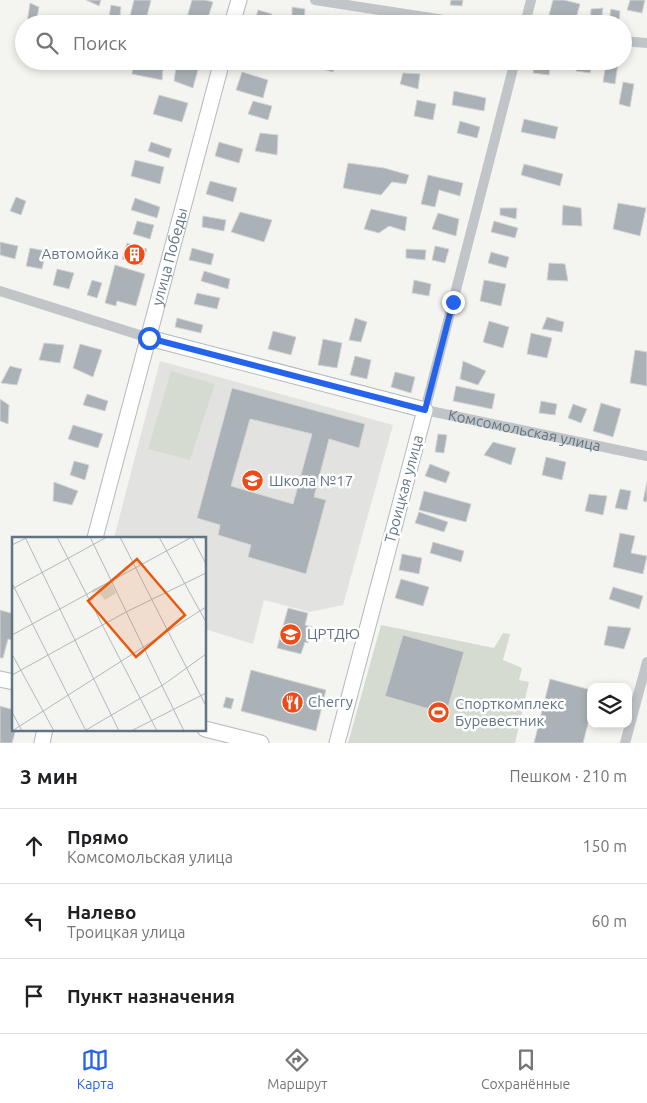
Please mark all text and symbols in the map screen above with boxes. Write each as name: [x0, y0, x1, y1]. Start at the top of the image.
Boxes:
search box: [15, 15, 632, 70]
icon: search: [33, 29, 61, 57]
text: Поиск: [73, 32, 127, 54]
street label: улица Победы: [148, 206, 191, 308]
building icon: Автомойка: [123, 242, 147, 266]
place label: Автомойка: [42, 245, 119, 262]
route end: [442, 291, 465, 314]
route start: [138, 327, 161, 350]
street label: Комсомольская улица: [447, 406, 603, 454]
street label: Троицкая улица: [381, 433, 426, 545]
school or university icon: Школа №17: [241, 469, 265, 493]
place label: Школа №17: [269, 472, 353, 489]
inset map: [12, 537, 206, 730]
school or university icon: ЦРТДЮ: [279, 622, 303, 646]
place label: ЦРТДЮ: [307, 625, 360, 642]
map controls: [587, 683, 632, 728]
button: layers: [587, 683, 632, 728]
restaurant icon: Cherry: [280, 690, 304, 714]
place label: Cherry: [308, 693, 353, 710]
place label: Cпорткомплекс Буревестник: [455, 695, 564, 729]
sports icon: Cпорткомплекс Буревестник: [427, 701, 451, 725]
text: 3 мин: [20, 764, 78, 788]
text: Пешком · 210 m: [509, 767, 627, 785]
text: Прямо: [67, 826, 129, 848]
icon: ahead: [20, 832, 48, 860]
text: 150 m: [582, 837, 627, 855]
text: Комсомольская улица: [67, 848, 233, 866]
text: Налево: [67, 901, 136, 923]
icon: left: [20, 907, 48, 935]
text: 60 m: [591, 912, 627, 930]
text: Троицкая улица: [67, 923, 185, 941]
icon: arrive: [20, 982, 48, 1010]
text: Пункт назначения: [67, 985, 235, 1007]
tab: Карта: [77, 1046, 114, 1092]
tab: Маршрут: [267, 1046, 328, 1092]
tab: Сохранённые: [481, 1046, 570, 1092]

